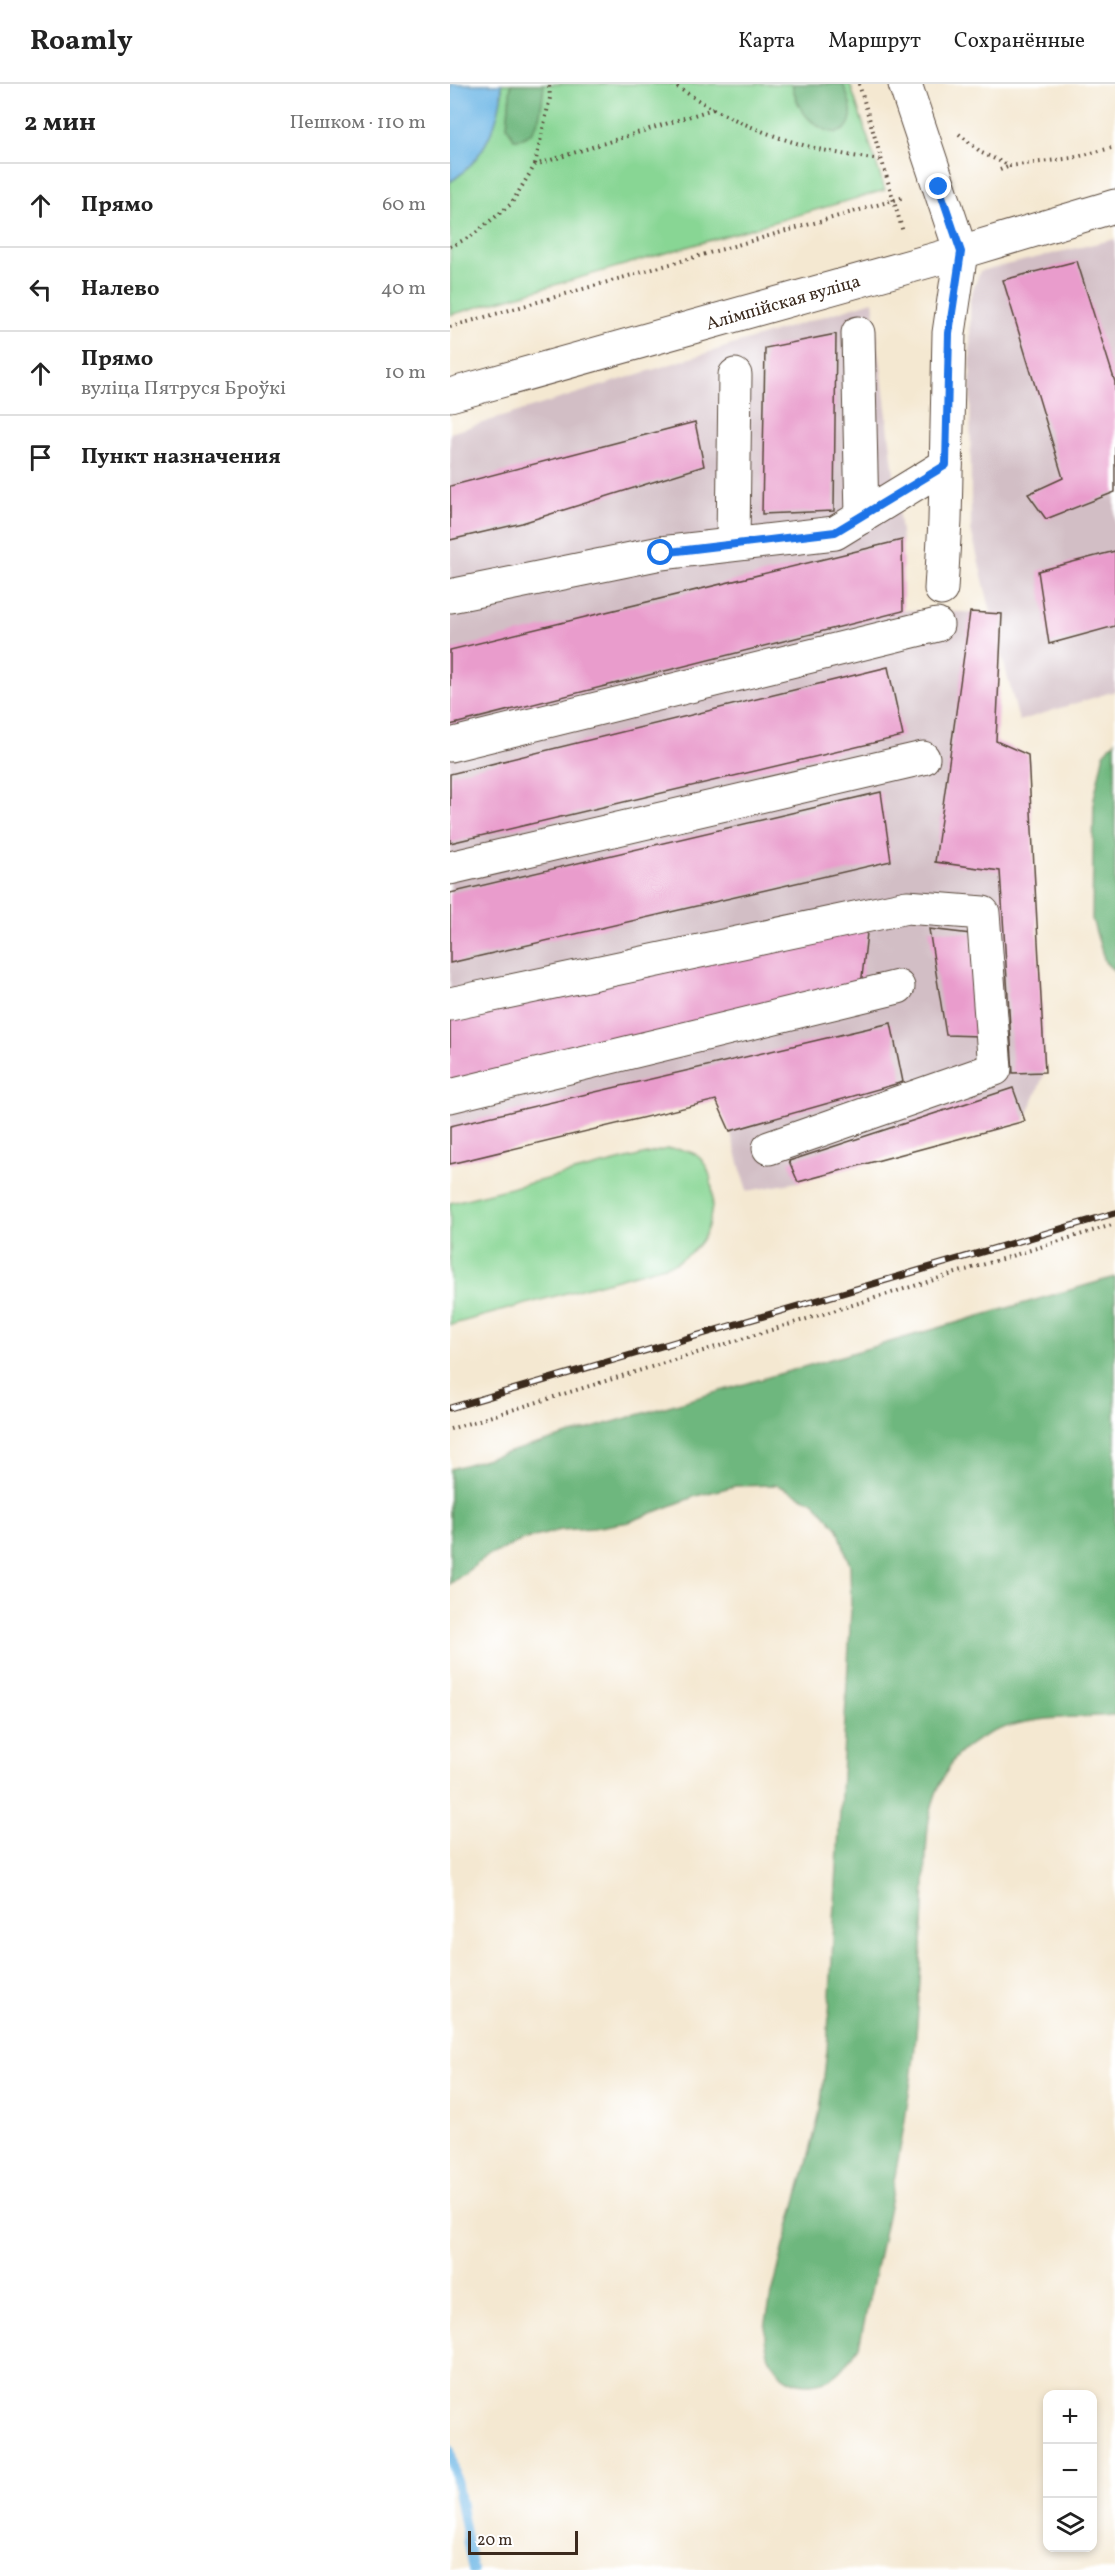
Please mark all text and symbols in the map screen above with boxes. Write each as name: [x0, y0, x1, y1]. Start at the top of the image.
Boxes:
text: Roamly: [30, 22, 133, 61]
text: Карта: [738, 27, 795, 56]
text: Маршрут: [828, 27, 921, 56]
text: Сохранённые: [954, 27, 1085, 56]
text: 2 мин: [24, 105, 96, 141]
text: Пешком · 110 m: [290, 109, 426, 137]
route end: [925, 173, 951, 199]
icon: ahead: [24, 189, 57, 222]
text: Прямо: [81, 190, 153, 221]
text: 60 m: [382, 191, 426, 219]
street label: Алімпійская вуліца: [703, 269, 864, 337]
icon: left: [24, 273, 57, 306]
text: Налево: [81, 274, 160, 305]
text: 40 m: [381, 275, 426, 303]
text: Прямо: [81, 344, 153, 375]
icon: ahead: [24, 357, 57, 390]
text: 10 m: [385, 359, 426, 387]
text: вуліца Пятруся Броўкі: [81, 375, 286, 403]
icon: arrive: [24, 441, 57, 474]
text: Пункт назначения: [81, 442, 281, 473]
route start: [647, 539, 673, 565]
map controls: [1043, 2390, 1097, 2552]
button: +: [1043, 2390, 1097, 2444]
button: −: [1043, 2444, 1097, 2498]
button: layers: [1043, 2498, 1097, 2552]
scale bar: [468, 2528, 578, 2556]
text: 20 m: [477, 2530, 512, 2552]

